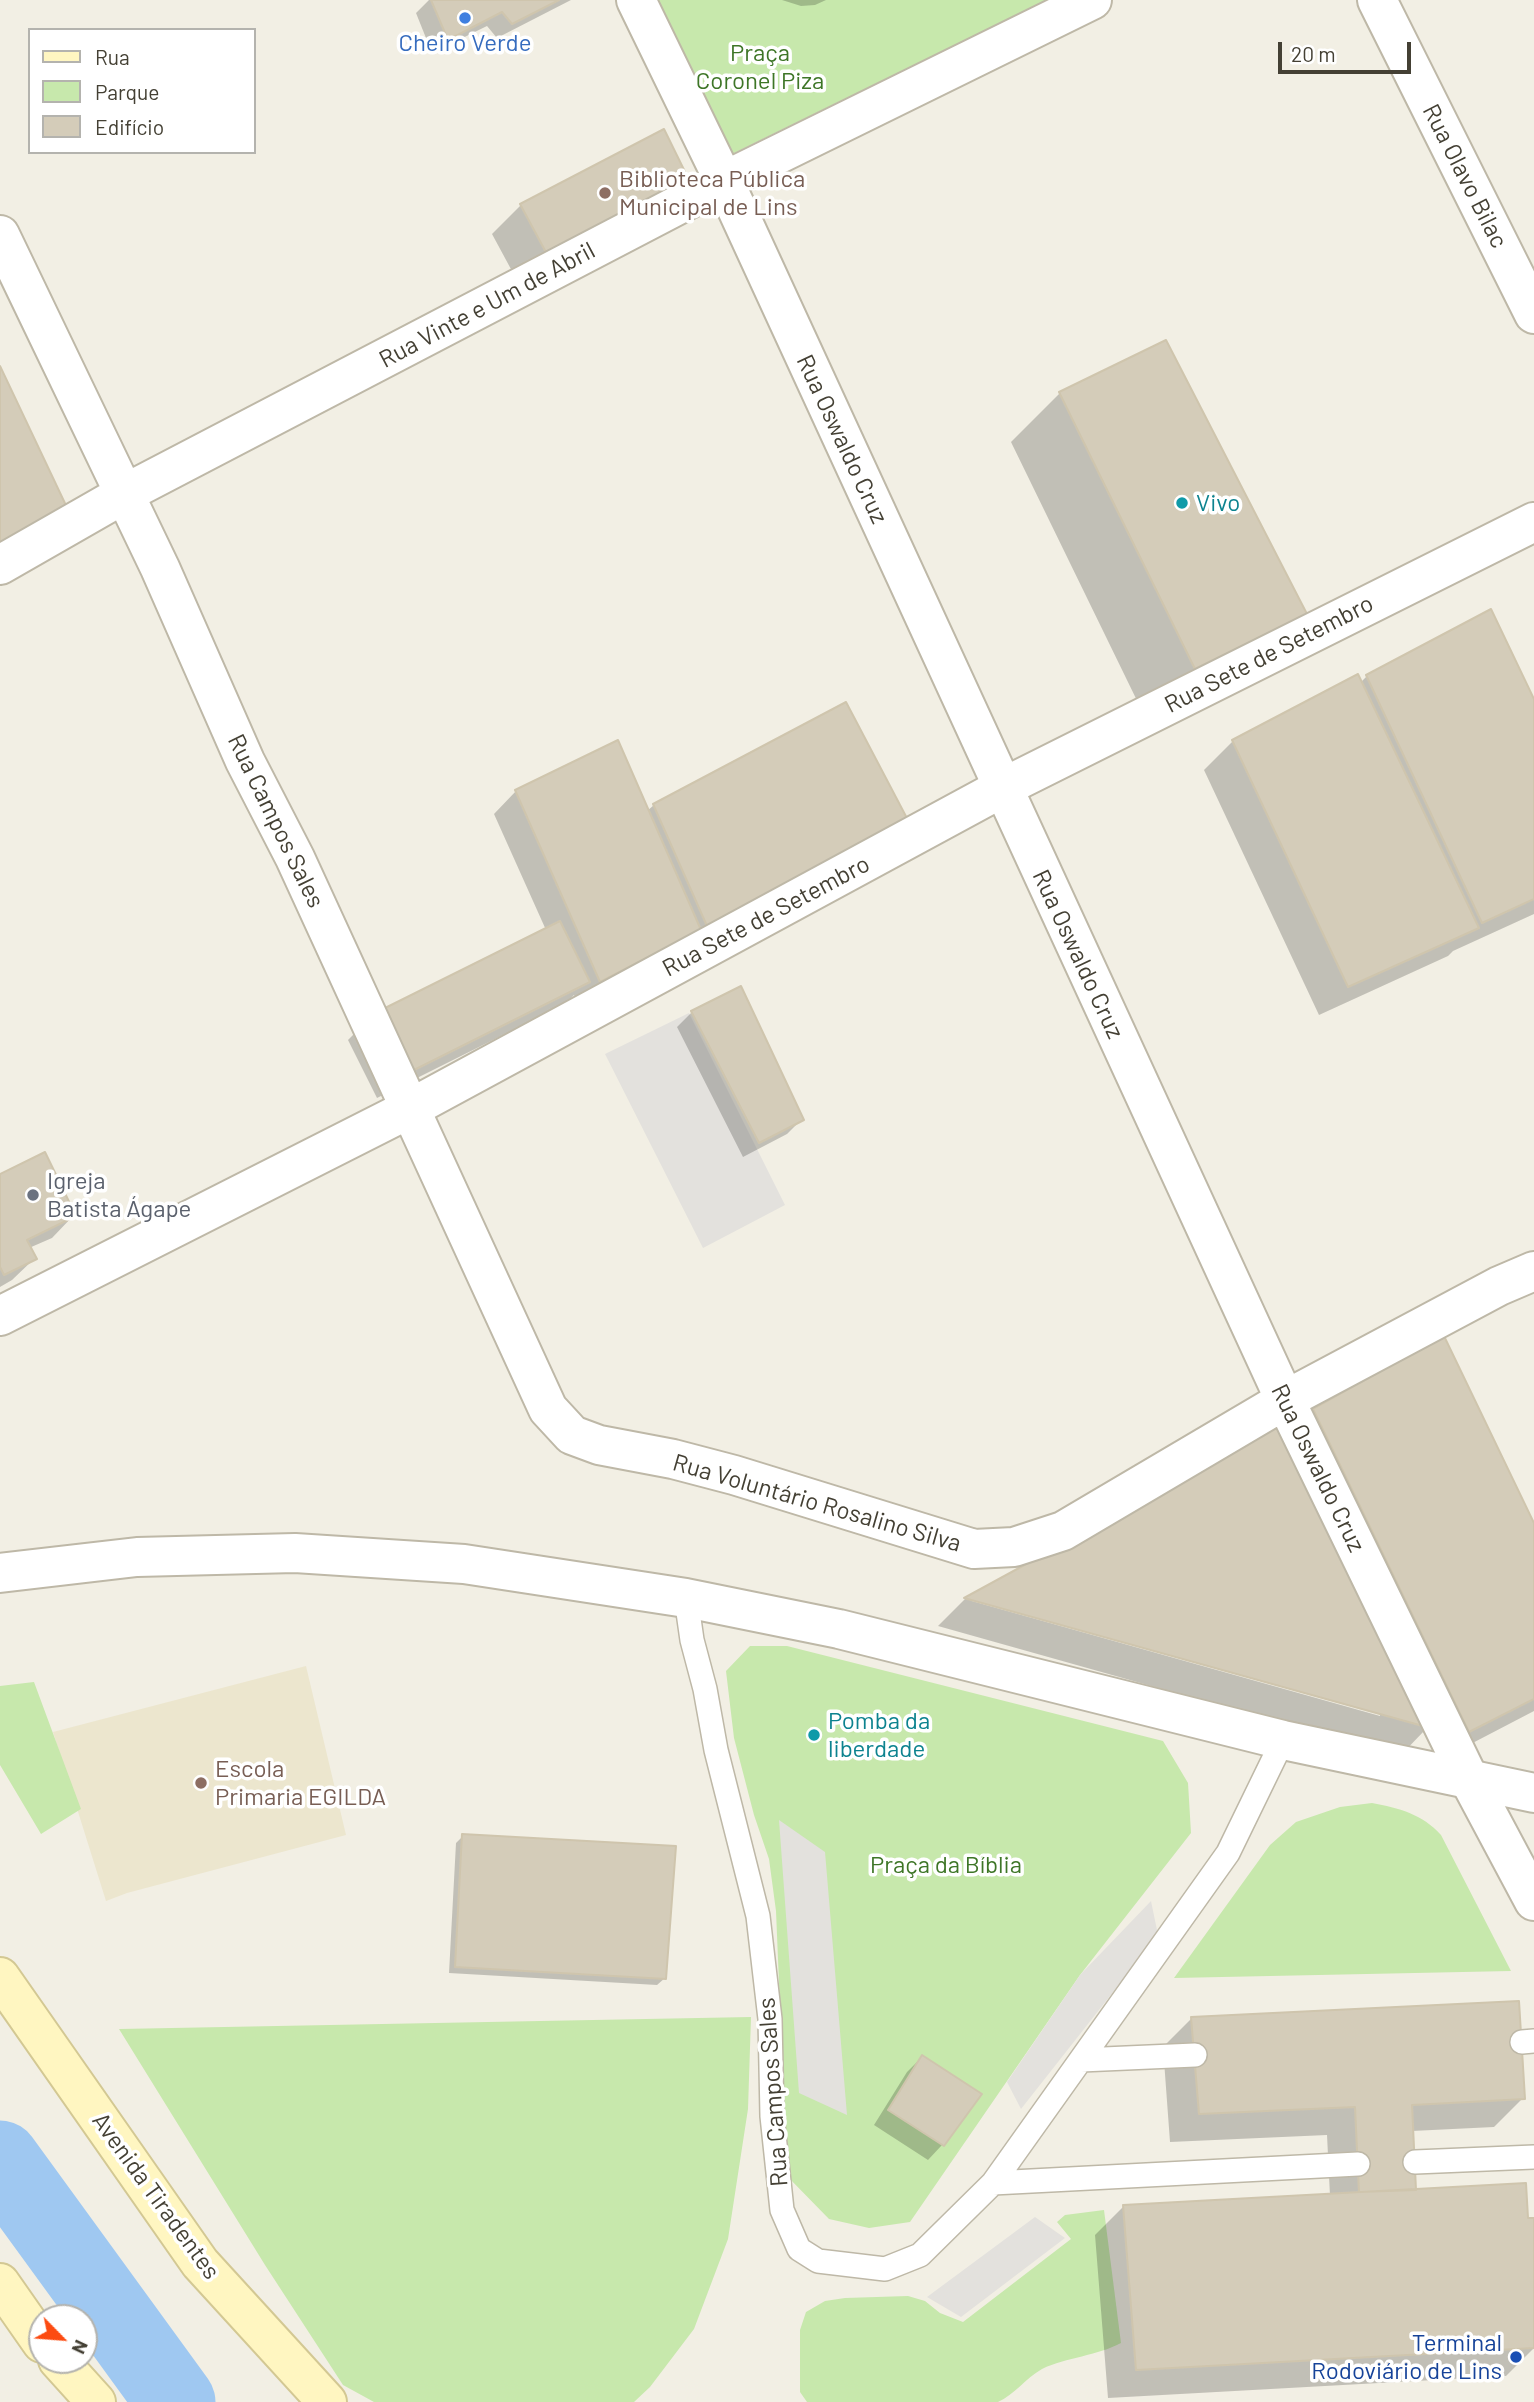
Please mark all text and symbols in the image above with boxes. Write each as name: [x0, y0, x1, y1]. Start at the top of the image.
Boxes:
marker: Cheiro Verde: [457, 10, 473, 26]
legend: [28, 28, 256, 154]
scale bar: [1282, 28, 1415, 72]
place label: Cheiro Verde: [398, 29, 532, 57]
park label: Praça Coronel Piza: [696, 39, 824, 95]
text: 20 m: [1291, 41, 1336, 66]
text: Rua: [95, 44, 130, 69]
text: Parque: [95, 79, 160, 104]
street label: Rua Olavo Bilac: [1416, 99, 1514, 253]
text: Edifício: [95, 114, 164, 139]
place label: Biblioteca Pública Municipal de Lins: [619, 165, 805, 221]
marker: Biblioteca Pública Municipal de Lins: [597, 185, 613, 201]
street label: Rua Vinte e Um de Abril: [374, 236, 600, 374]
street label: Rua Oswaldo Cruz: [790, 350, 894, 528]
place label: Vivo: [1196, 489, 1240, 517]
marker: Vivo: [1174, 495, 1190, 511]
street label: Rua Sete de Setembro: [1160, 589, 1378, 719]
street label: Rua Campos Sales: [222, 730, 330, 912]
street label: Rua Sete de Setembro: [658, 849, 874, 983]
street label: Rua Oswaldo Cruz: [1026, 865, 1130, 1043]
place label: Igreja Batista Ágape: [47, 1167, 191, 1223]
marker: Igreja Batista Ágape: [25, 1187, 41, 1203]
street label: Rua Oswaldo Cruz: [1265, 1379, 1371, 1557]
street label: Rua Voluntário Rosalino Silva: [670, 1448, 964, 1558]
place label: Pomba da liberdade: [828, 1707, 930, 1763]
marker: Pomba da liberdade: [806, 1727, 822, 1743]
place label: Escola Primaria EGILDA: [215, 1755, 386, 1811]
marker: Escola Primaria EGILDA: [193, 1775, 209, 1791]
park label: Praça da Bíblia: [870, 1851, 1022, 1879]
street label: Rua Campos Sales: [752, 1996, 794, 2188]
street label: Avenida Tiradentes: [86, 2107, 226, 2285]
north arrow: [28, 2304, 98, 2374]
place label: Terminal Rodoviário de Lins: [1311, 2329, 1502, 2385]
text: N: [68, 2337, 94, 2358]
marker: Terminal Rodoviário de Lins: [1508, 2349, 1524, 2365]

